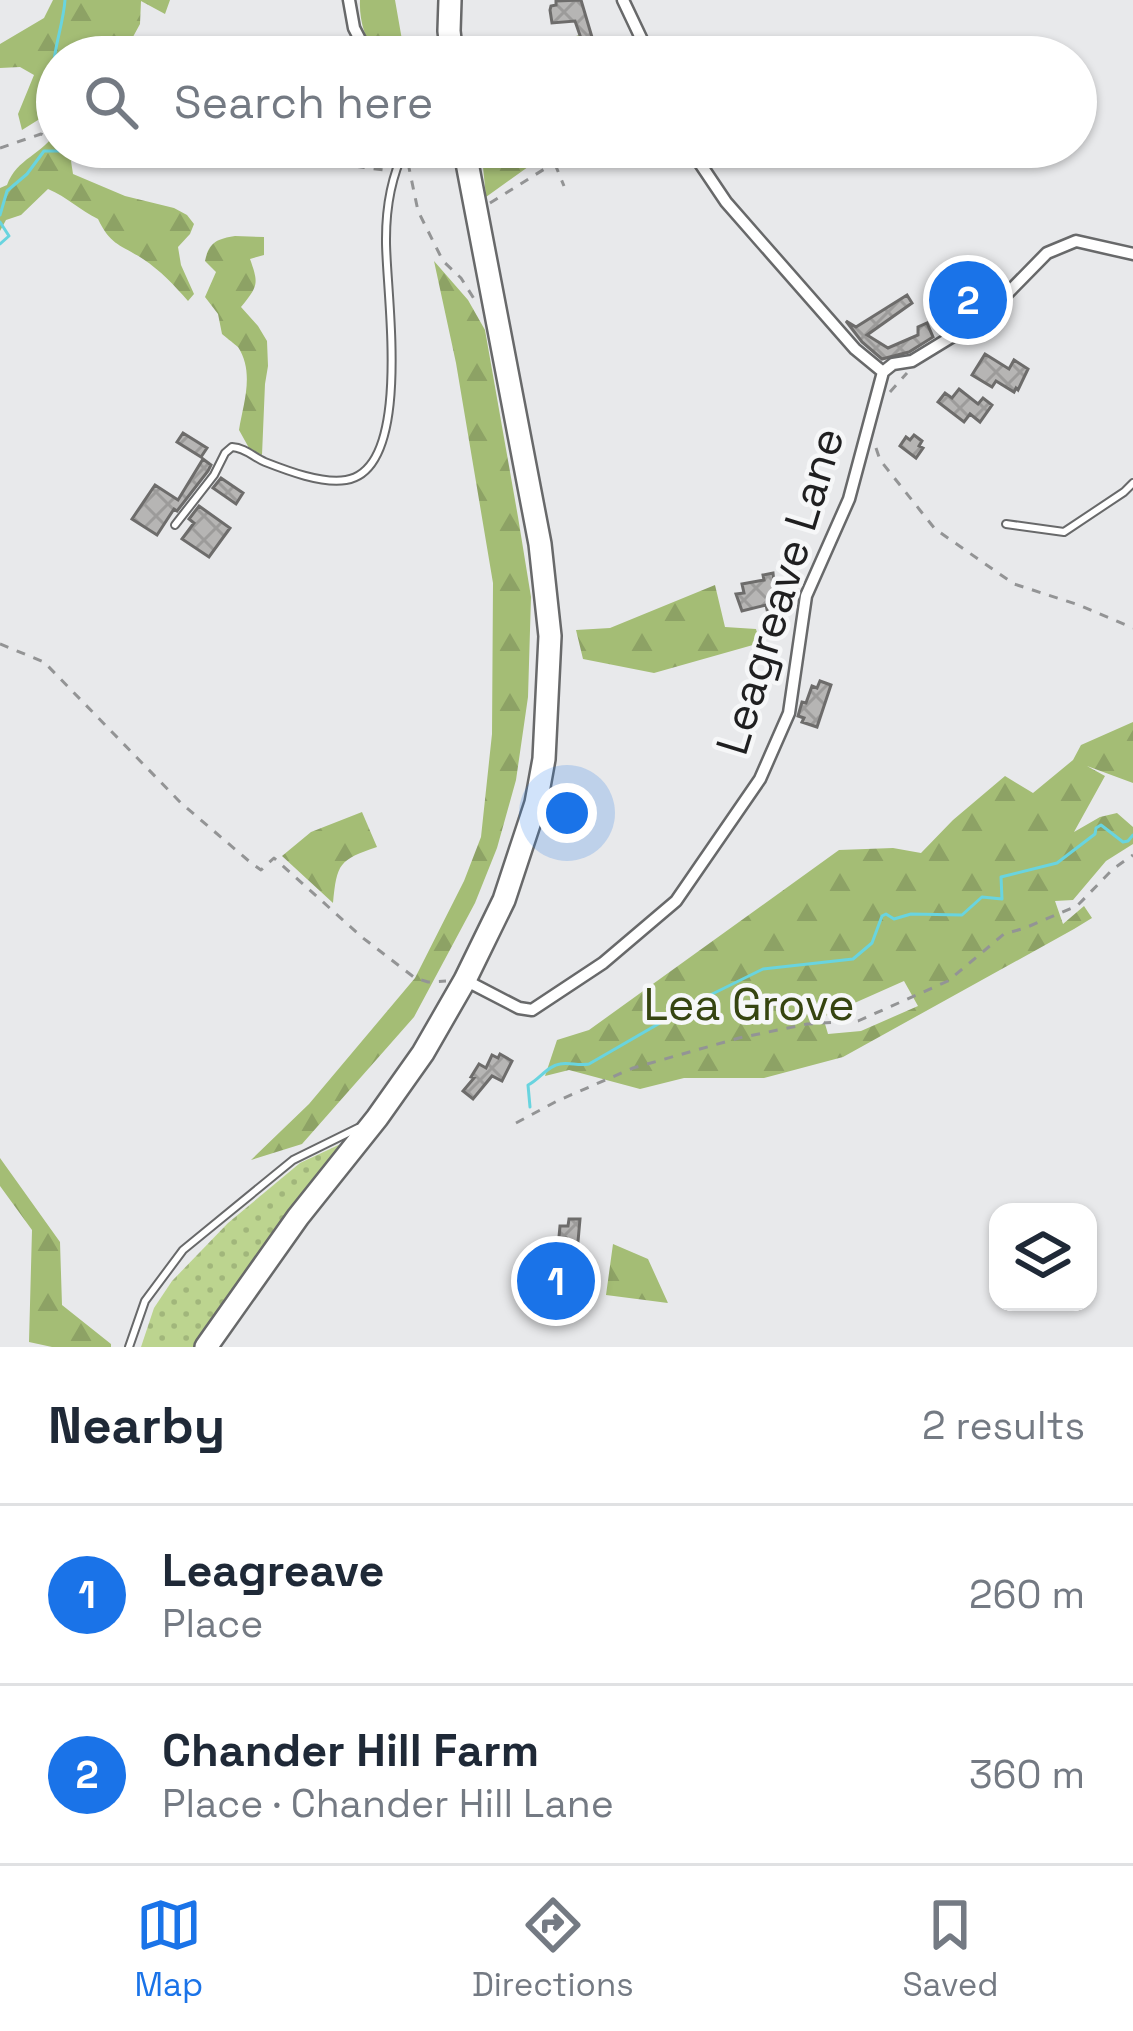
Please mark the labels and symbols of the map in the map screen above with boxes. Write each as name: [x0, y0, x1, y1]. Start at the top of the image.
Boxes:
pin: 2: [929, 255, 1007, 345]
street label: Leagreave Lane: [703, 421, 857, 761]
your location: [537, 783, 597, 843]
park label: Lea Grove: [643, 976, 855, 1033]
pin: 1: [517, 1236, 595, 1326]

